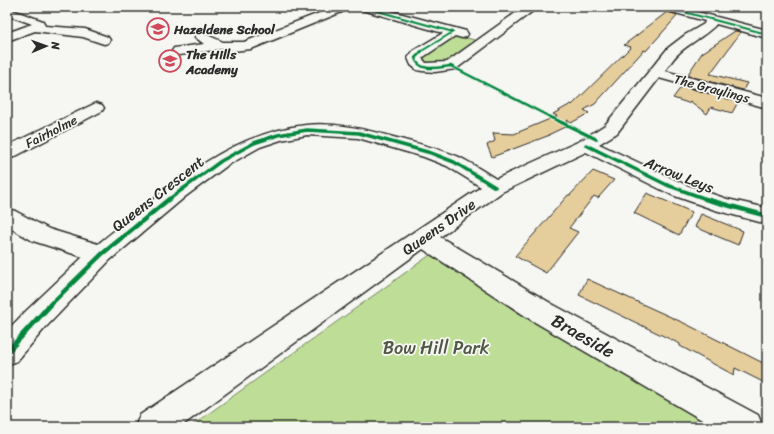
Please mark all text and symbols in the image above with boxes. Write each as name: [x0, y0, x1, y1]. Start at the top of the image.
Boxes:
school or university icon: Hazeldene School: [145, 16, 171, 42]
place label: Hazeldene School: [173, 18, 276, 41]
north arrow: [26, 26, 66, 66]
text: N: [46, 41, 65, 50]
place label: The Hills Academy: [185, 43, 239, 81]
school or university icon: The Hills Academy: [157, 48, 183, 74]
street label: The Graylings: [671, 67, 753, 110]
street label: Fairholme: [21, 108, 82, 154]
street label: Queens Crescent: [106, 149, 210, 239]
street label: Arrow Leys: [639, 149, 718, 201]
street label: Queens Drive: [397, 192, 482, 262]
street label: Braeside: [545, 305, 621, 367]
park label: Bow Hill Park: [383, 332, 490, 364]

